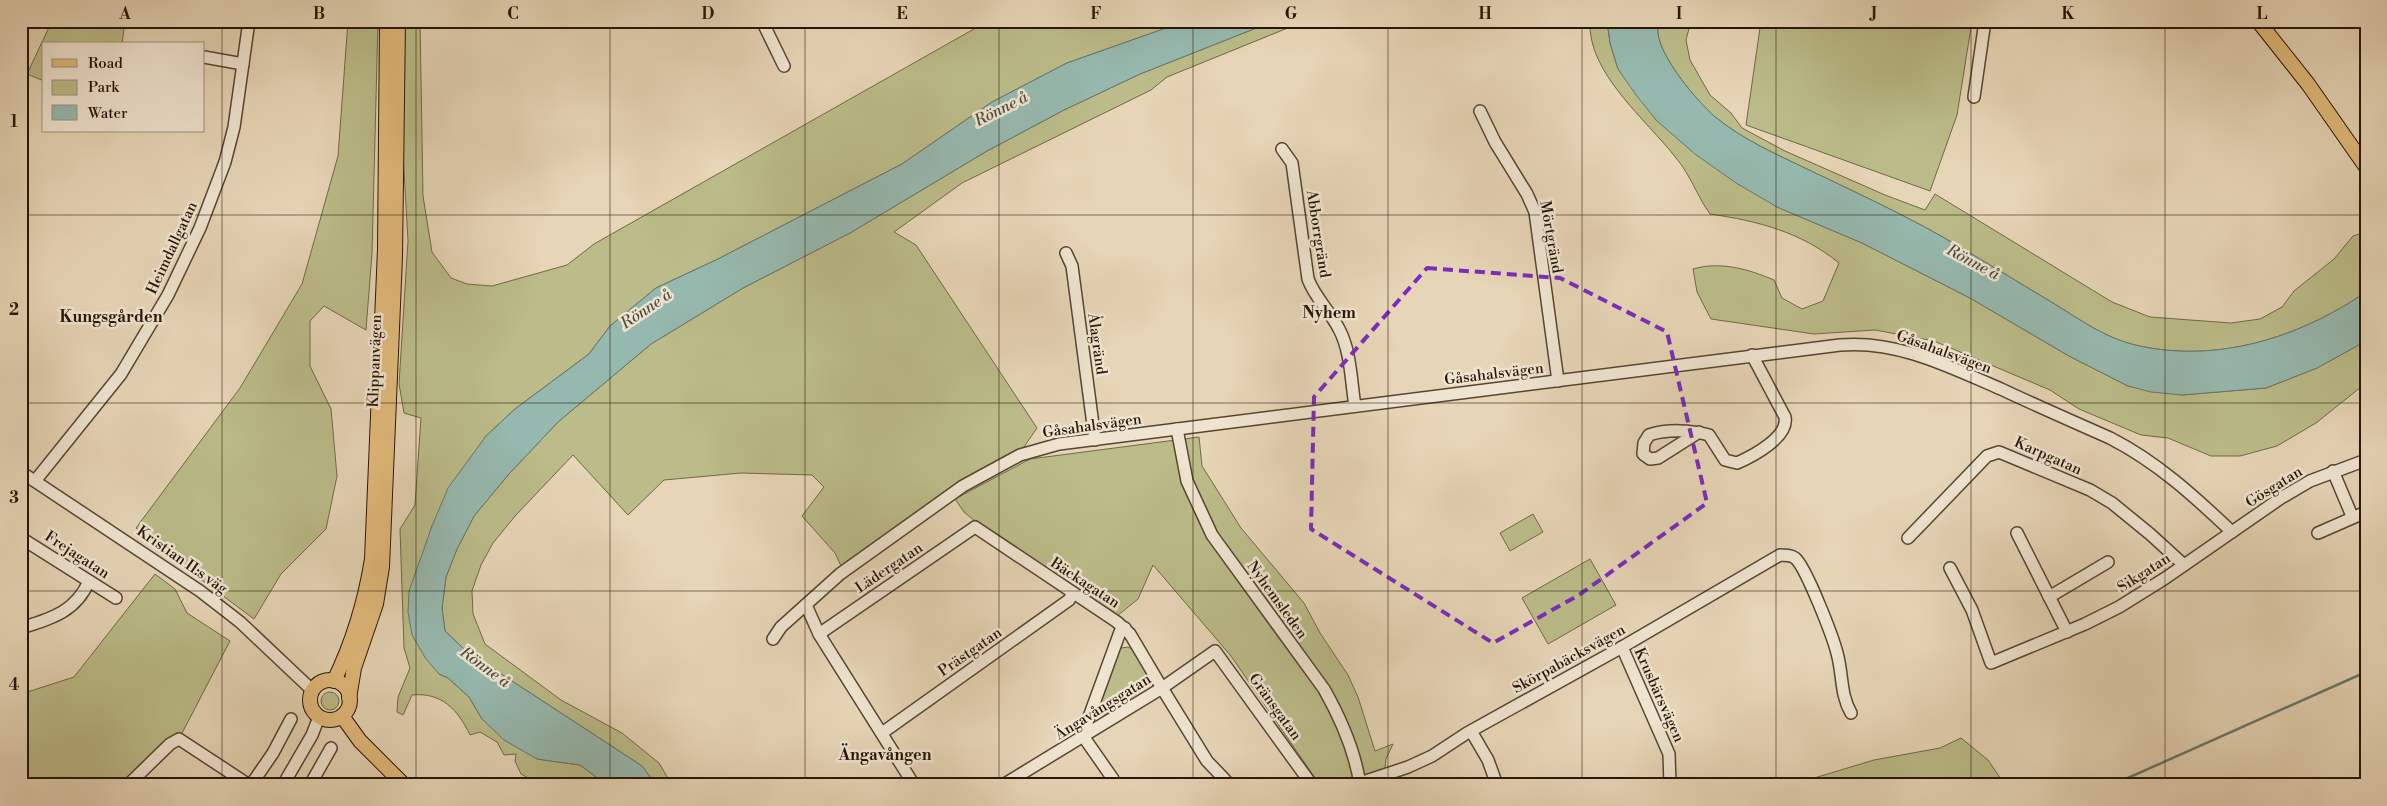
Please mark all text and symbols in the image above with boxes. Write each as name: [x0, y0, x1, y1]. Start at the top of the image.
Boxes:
text: A: [118, 4, 131, 24]
text: B: [313, 4, 325, 24]
text: C: [507, 4, 519, 24]
text: D: [702, 4, 715, 24]
text: E: [896, 4, 908, 24]
text: F: [1090, 4, 1102, 24]
text: G: [1285, 4, 1298, 24]
text: H: [1478, 4, 1492, 24]
text: I: [1676, 4, 1682, 24]
text: J: [1869, 4, 1877, 24]
text: K: [2062, 4, 2076, 24]
text: L: [2257, 4, 2268, 24]
legend: [42, 42, 205, 132]
text: Road: [88, 54, 123, 73]
text: Park: [88, 78, 120, 97]
water label: Rönne å: [970, 87, 1031, 131]
text: Water: [87, 104, 128, 123]
text: 1: [10, 112, 18, 132]
street label: Abborrgränd: [1302, 188, 1334, 280]
street label: Heimdallgatan: [142, 199, 202, 297]
street label: Mörtgränd: [1535, 199, 1567, 275]
water label: Rönne å: [1942, 239, 2003, 284]
water label: Rönne å: [616, 285, 675, 334]
text: 2: [9, 300, 19, 320]
district label: Nyhem: [1302, 303, 1356, 323]
district label: Kungsgården: [60, 307, 163, 327]
street label: Ålagränd: [1083, 311, 1112, 376]
street label: Klippanvägen: [364, 314, 386, 408]
street label: Gåsahalsvägen: [1894, 326, 1994, 378]
street label: Gåsahalsvägen: [1443, 358, 1545, 390]
street label: Gåsahalsvägen: [1041, 410, 1143, 442]
street label: Karpgatan: [2011, 433, 2085, 479]
street label: Gösgatan: [2242, 462, 2306, 512]
text: 3: [9, 488, 19, 508]
street label: Kristian II:s väg: [133, 522, 231, 598]
street label: Frejagatan: [41, 527, 113, 583]
street label: Lädergatan: [852, 538, 926, 598]
street label: Sikgatan: [2114, 549, 2174, 597]
street label: Bäckagatan: [1046, 553, 1123, 613]
street label: Nyhemsleden: [1242, 557, 1312, 643]
street label: Skörpabäcksvägen: [1509, 620, 1629, 698]
street label: Prästgatan: [934, 623, 1006, 681]
water label: Rönne å: [455, 642, 514, 692]
street label: Krusbärsvägen: [1630, 645, 1688, 745]
street label: Ängavångsgatan: [1050, 670, 1155, 745]
street label: Gränsgatan: [1244, 670, 1306, 744]
text: 4: [9, 675, 20, 695]
district label: Ängavången: [837, 743, 932, 765]

